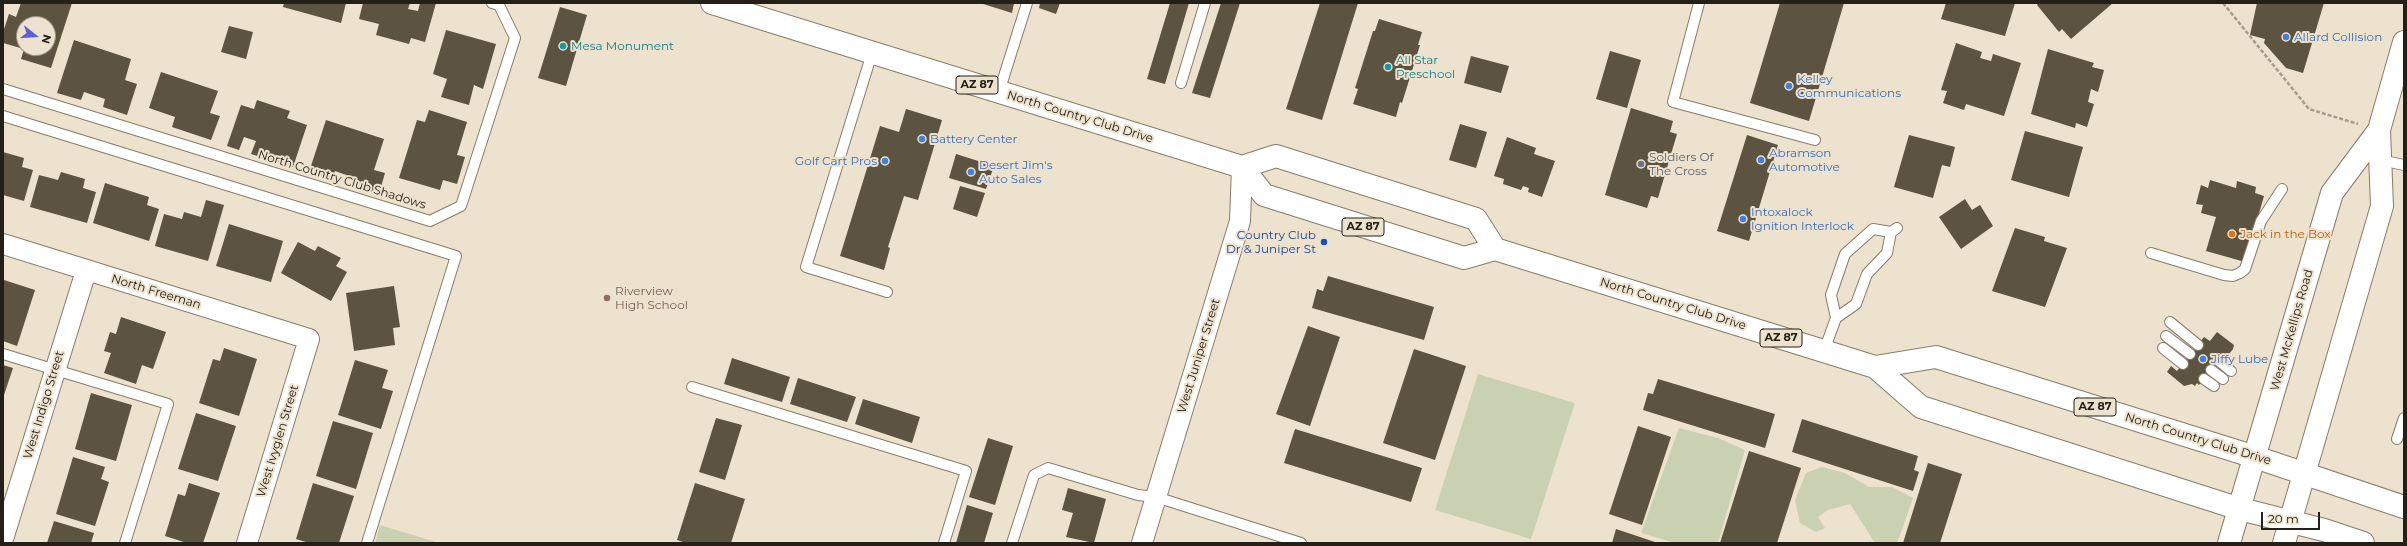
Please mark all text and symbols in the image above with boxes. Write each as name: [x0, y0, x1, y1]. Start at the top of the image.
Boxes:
north arrow: [16, 16, 56, 56]
place label: Allard Collision: [2294, 30, 2382, 44]
marker: Allard Collision: [2281, 32, 2291, 42]
text: N: [39, 33, 55, 46]
place label: Mesa Monument: [571, 39, 674, 53]
marker: Mesa Monument: [558, 41, 568, 51]
place label: All Star Preschool: [1396, 53, 1455, 81]
marker: All Star Preschool: [1383, 62, 1393, 72]
place label: Kelley Communications: [1797, 72, 1901, 100]
road number: AZ 87: [956, 76, 998, 94]
marker: Kelley Communications: [1784, 81, 1794, 91]
street label: North Country Club Drive: [1005, 88, 1155, 146]
place label: Battery Center: [930, 132, 1017, 146]
marker: Battery Center: [917, 134, 927, 144]
place label: Abramson Automotive: [1769, 146, 1840, 174]
street label: North Country Club Shadows: [256, 148, 428, 212]
place label: Soldiers Of The Cross: [1649, 150, 1714, 178]
place label: Golf Cart Pros: [795, 154, 877, 168]
marker: Abramson Automotive: [1756, 155, 1766, 165]
marker: Golf Cart Pros: [880, 156, 890, 166]
place label: Desert Jim's Auto Sales: [979, 158, 1053, 186]
marker: Soldiers Of The Cross: [1636, 159, 1646, 169]
marker: Desert Jim's Auto Sales: [966, 167, 976, 177]
place label: Intoxalock Ignition Interlock: [1751, 205, 1854, 233]
marker: Intoxalock Ignition Interlock: [1738, 214, 1748, 224]
road number: AZ 87: [1342, 218, 1384, 236]
place label: Jack in the Box: [2240, 227, 2331, 241]
place label: Country Club Dr & Juniper St: [1226, 228, 1316, 256]
marker: Jack in the Box: [2227, 229, 2237, 239]
marker: Country Club Dr & Juniper St: [1319, 237, 1329, 247]
street label: West McKellips Road: [2268, 268, 2316, 392]
street label: North Freeman: [109, 272, 203, 312]
street label: North Country Club Drive: [1598, 275, 1748, 333]
place label: Riverview High School: [615, 284, 688, 312]
marker: Riverview High School: [602, 293, 612, 303]
street label: West Juniper Street: [1175, 297, 1223, 415]
road number: AZ 87: [1760, 329, 1802, 347]
street label: West Indigo Street: [21, 349, 67, 461]
place label: Jiffy Lube: [2211, 352, 2268, 366]
marker: Jiffy Lube: [2198, 354, 2208, 364]
street label: West Ivyglen Street: [254, 383, 302, 499]
road number: AZ 87: [2074, 398, 2116, 416]
street label: North Country Club Drive: [2123, 410, 2273, 468]
scale bar: [2263, 504, 2322, 530]
text: 20 m: [2268, 511, 2299, 526]

